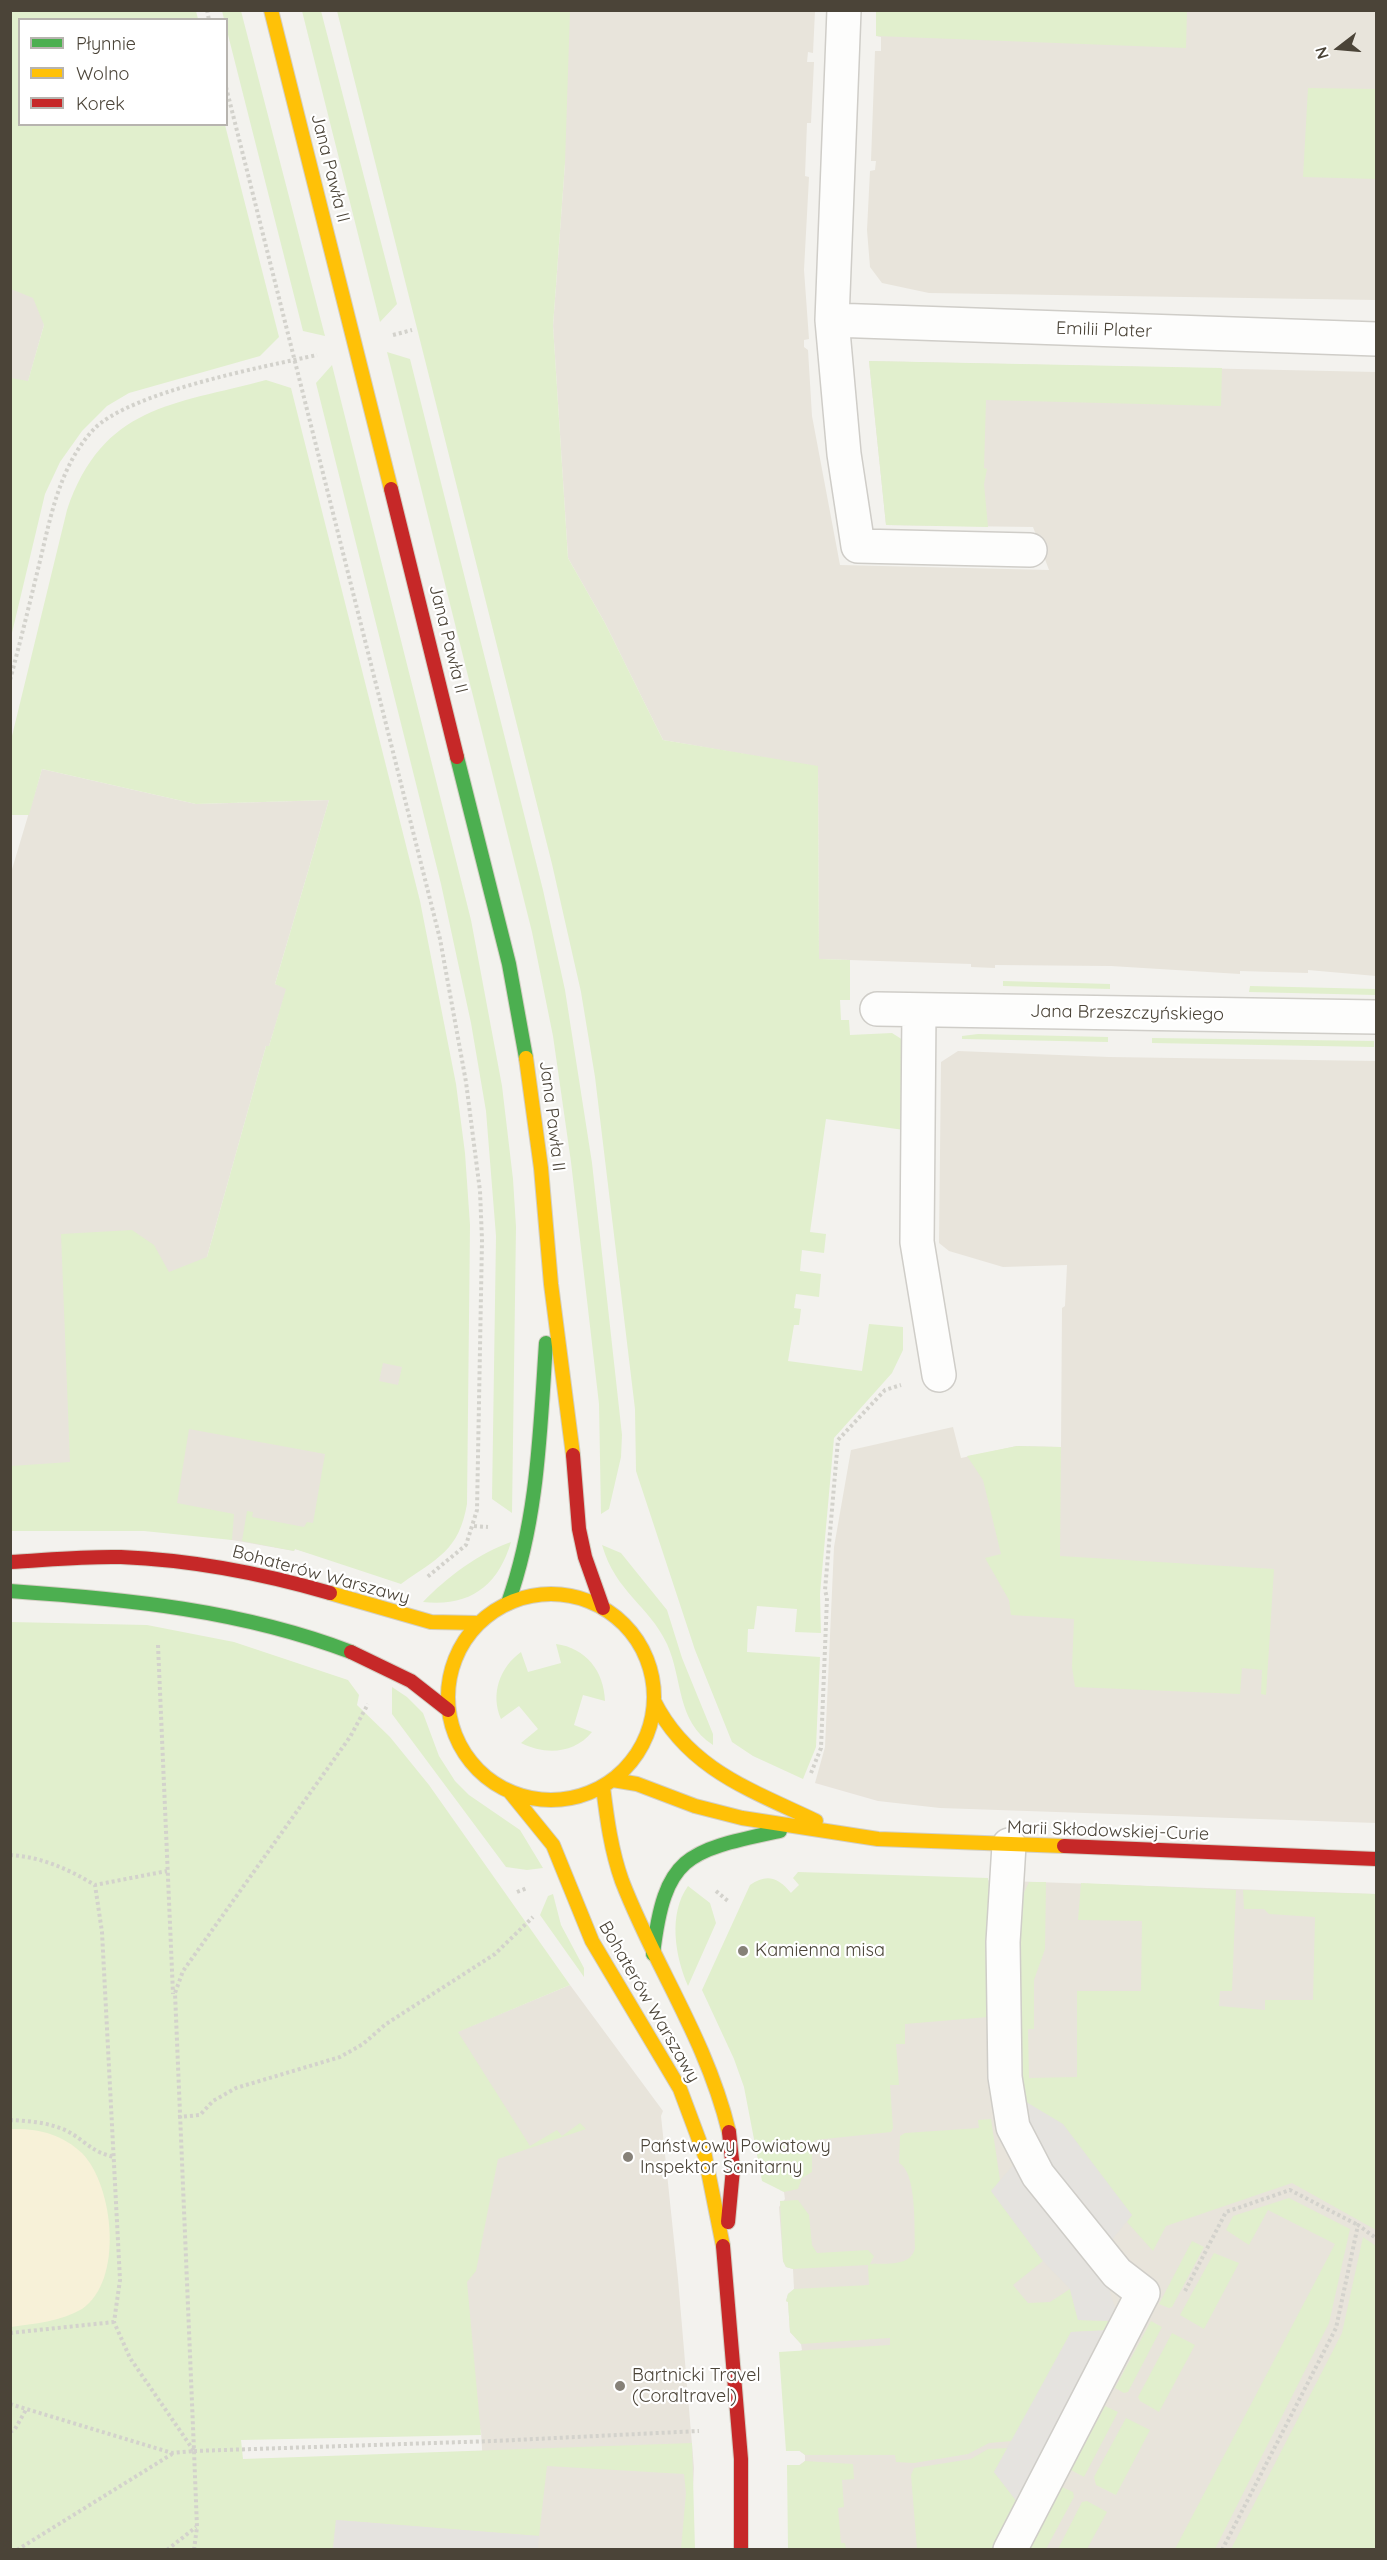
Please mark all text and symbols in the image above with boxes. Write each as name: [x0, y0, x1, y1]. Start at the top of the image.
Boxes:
legend: [18, 18, 228, 126]
north arrow: [1309, 18, 1369, 78]
text: Płynnie: [76, 32, 136, 55]
text: N: [1310, 45, 1333, 61]
text: Wolno: [76, 62, 129, 85]
text: Korek: [76, 92, 125, 115]
street label: Jana Pawła II: [306, 111, 354, 225]
street label: Emilii Plater: [1056, 318, 1152, 342]
street label: Jana Pawła II: [424, 582, 472, 696]
street label: Jana Brzeszczyńskiego: [1030, 1001, 1224, 1025]
street label: Jana Pawła II: [534, 1059, 570, 1173]
street label: Bohaterów Warszawy: [230, 1541, 412, 1609]
street label: Marii Skłodowskiej-Curie: [1007, 1817, 1209, 1845]
street label: Bohaterów Warszawy: [594, 1917, 704, 2087]
place label: Kamienna misa: [755, 1940, 885, 1962]
marker: Kamienna misa: [736, 1944, 750, 1958]
place label: Państwowy Powiatowy Inspektor Sanitarny: [640, 2136, 831, 2178]
marker: Państwowy Powiatowy Inspektor Sanitarny: [621, 2150, 635, 2164]
place label: Bartnicki Travel (Coraltravel): [632, 2365, 761, 2408]
marker: Bartnicki Travel (Coraltravel): [613, 2379, 627, 2393]

